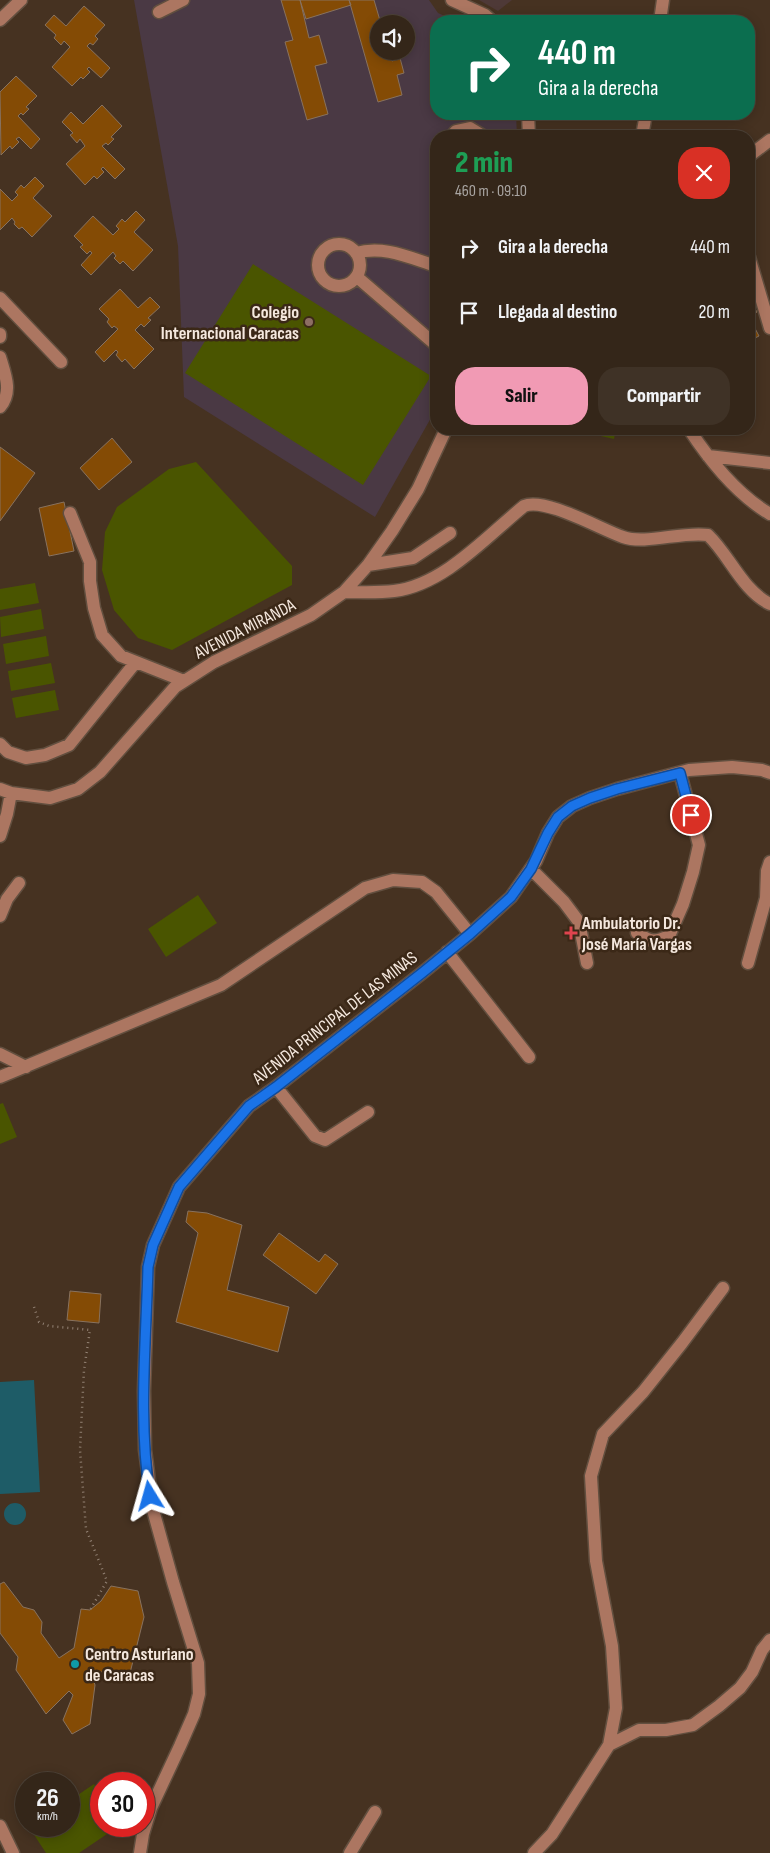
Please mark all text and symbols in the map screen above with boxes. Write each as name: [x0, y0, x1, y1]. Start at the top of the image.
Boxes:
map controls: [370, 15, 415, 60]
button: sound: [370, 15, 415, 60]
text: 440 m: [538, 32, 616, 75]
icon: right: [455, 35, 520, 100]
text: Gira a la derecha: [538, 75, 659, 102]
text: 2 min: [455, 145, 513, 181]
button: close: [678, 147, 730, 199]
text: 460 m · 09:10: [455, 182, 527, 201]
icon: right: [455, 234, 483, 262]
text: Gira a la derecha: [498, 236, 608, 259]
text: 440 m: [690, 236, 730, 259]
icon: arrive: [455, 299, 483, 327]
text: Llegada al destino: [498, 301, 617, 324]
text: 20 m: [698, 301, 730, 324]
place label: Colegio Internacional Caracas: [161, 302, 299, 344]
marker: Colegio Internacional Caracas: [303, 316, 315, 328]
button: Salir: [455, 367, 588, 425]
button: Compartir: [598, 367, 730, 425]
street label: AVENIDA MIRANDA: [190, 594, 299, 664]
pin: [670, 794, 712, 836]
icon: arrive: [677, 801, 705, 829]
place label: Ambulatorio Dr. José María Vargas: [581, 913, 692, 955]
marker: Ambulatorio Dr. José María Vargas: [564, 926, 578, 940]
street label: AVENIDA PRINCIPAL DE LAS MINAS: [248, 947, 422, 1089]
position arrow: [123, 1469, 175, 1521]
place label: Centro Asturiano de Caracas: [85, 1644, 194, 1686]
marker: Centro Asturiano de Caracas: [69, 1658, 81, 1670]
speed limit sign: 30: [90, 1772, 155, 1837]
text: 26: [36, 1783, 59, 1814]
text: km/h: [37, 1809, 58, 1824]

